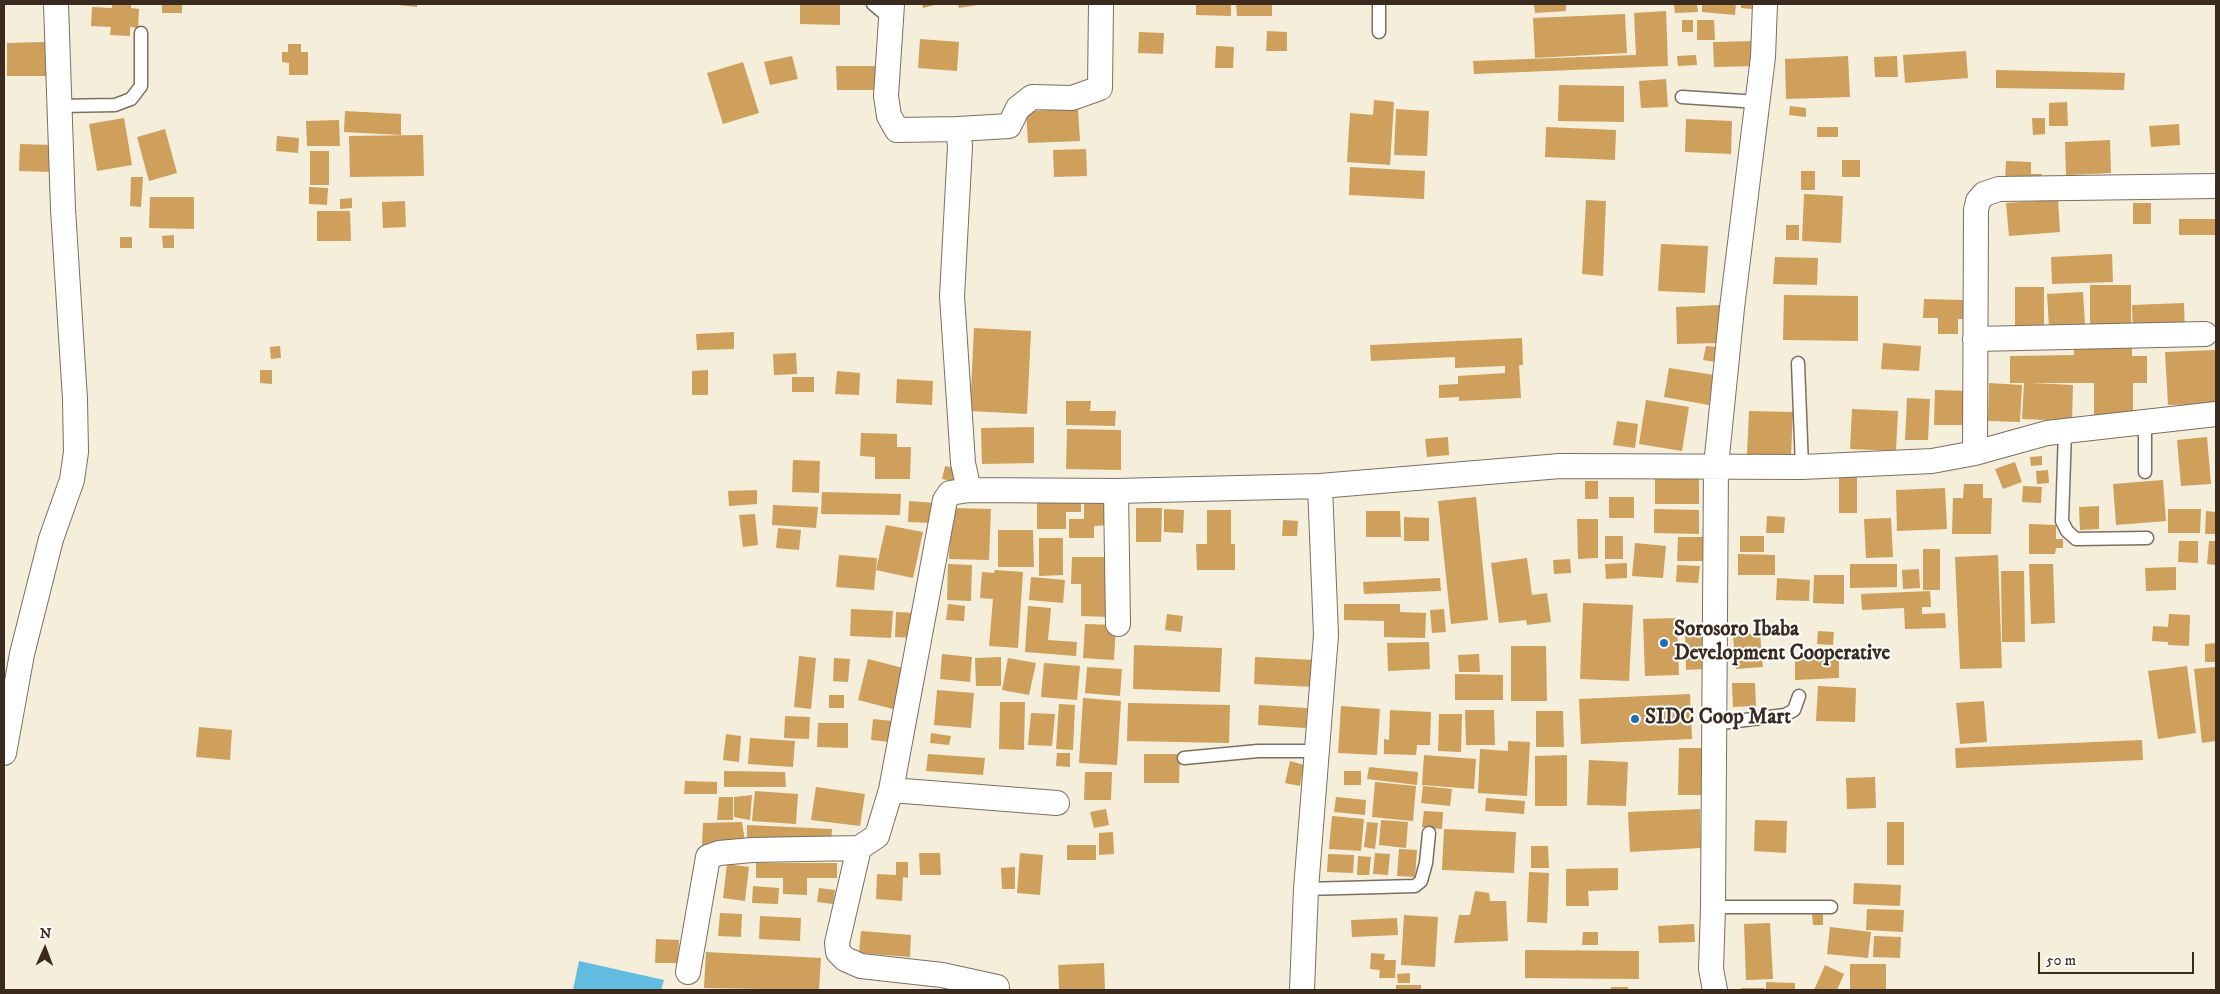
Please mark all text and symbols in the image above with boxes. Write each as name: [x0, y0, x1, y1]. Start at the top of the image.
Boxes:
place label: Sorosoro Ibaba Development Cooperative: [1674, 618, 1890, 668]
marker: Sorosoro Ibaba Development Cooperative: [1658, 637, 1670, 649]
place label: SIDC Coop Mart: [1645, 706, 1791, 732]
marker: SIDC Coop Mart: [1629, 713, 1641, 725]
north arrow: [20, 924, 70, 974]
text: N: [39, 925, 52, 943]
scale bar: [2040, 942, 2196, 974]
text: 50 m: [2046, 951, 2076, 970]

